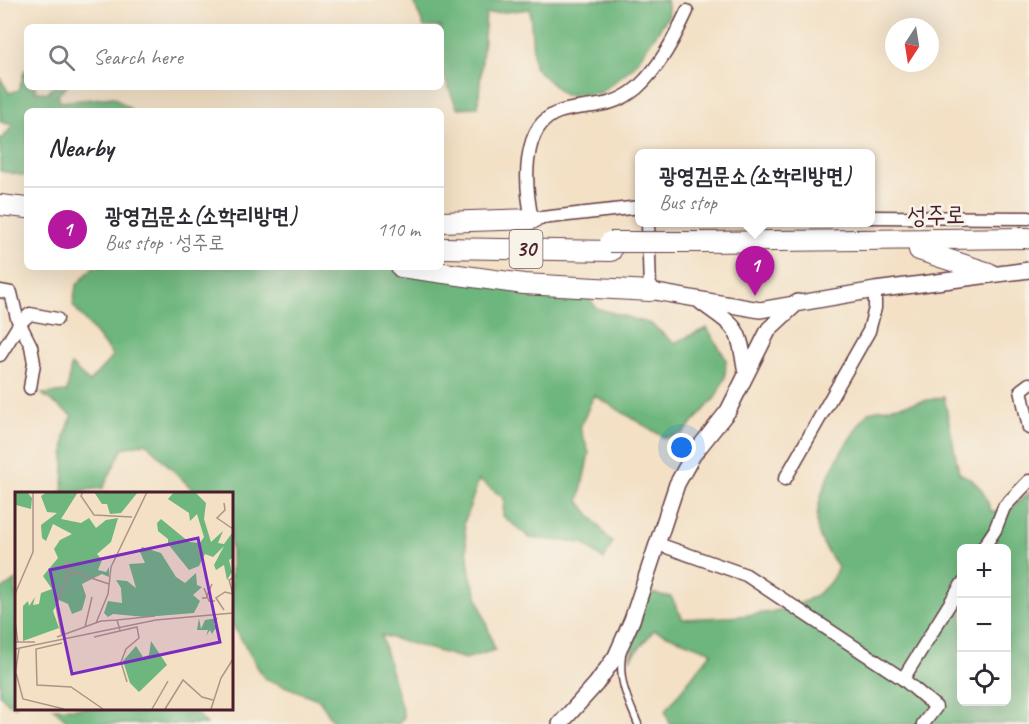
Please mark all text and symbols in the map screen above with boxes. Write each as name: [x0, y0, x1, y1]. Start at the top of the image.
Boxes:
north arrow: [885, 18, 939, 72]
search box: [24, 24, 444, 90]
icon: search: [45, 41, 78, 74]
text: Search here: [93, 43, 183, 71]
text: Nearby: [48, 131, 113, 164]
popup: [635, 149, 875, 227]
text: 광영검문소(소학리방면): [659, 162, 851, 190]
text: Bus stop: [659, 190, 717, 215]
street label: 성주로: [907, 199, 965, 231]
text: 광영검문소(소학리방면): [105, 202, 297, 230]
text: 1: [63, 217, 72, 242]
text: 110 m: [377, 217, 420, 242]
text: Bus stop · 성주로: [105, 230, 224, 255]
road number: 30: [510, 230, 542, 268]
pin: 1: [736, 246, 774, 296]
your location: [667, 433, 696, 462]
inset map: [15, 492, 232, 709]
map controls: [957, 544, 1011, 706]
button: +: [957, 544, 1011, 598]
button: −: [957, 598, 1011, 652]
button: locate: [957, 652, 1011, 706]

